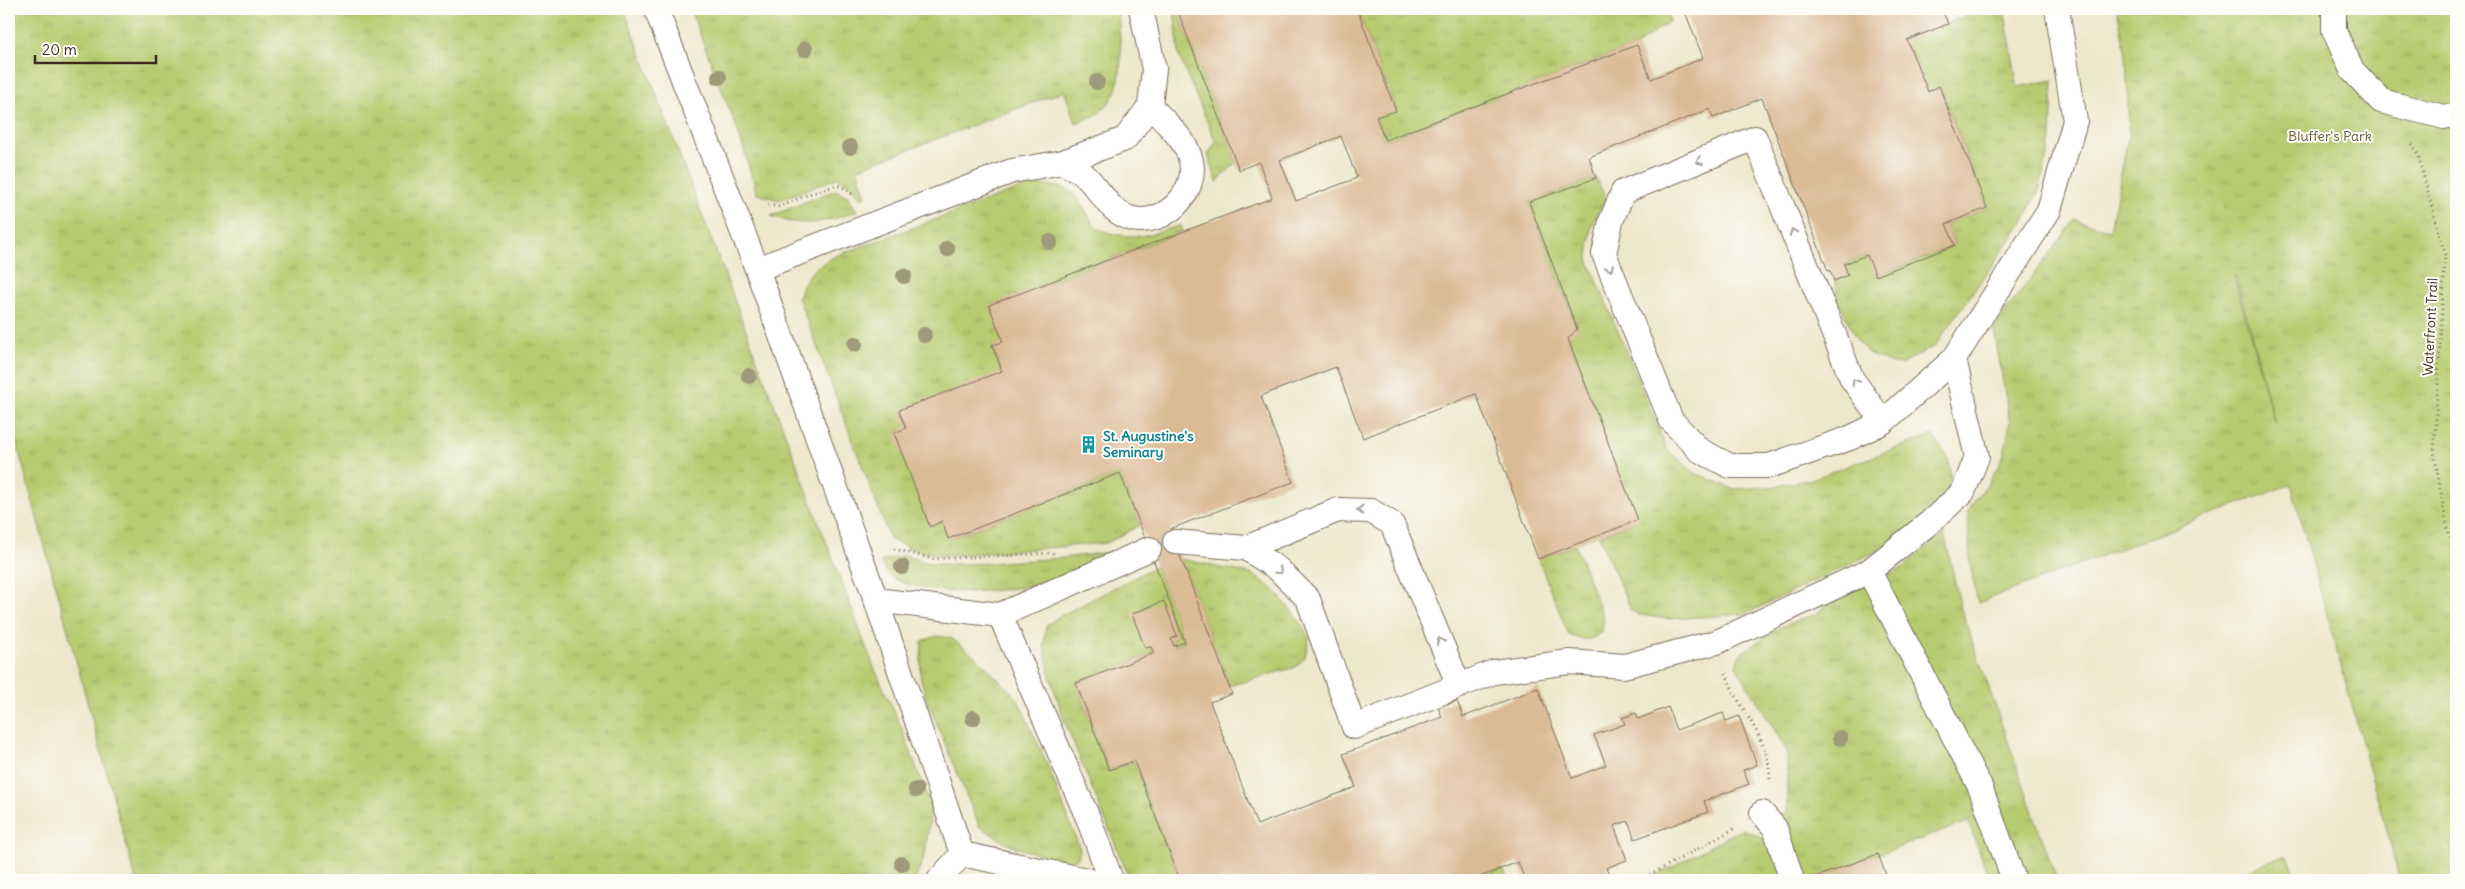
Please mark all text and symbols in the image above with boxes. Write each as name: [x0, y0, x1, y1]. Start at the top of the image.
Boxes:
scale bar: [35, 32, 156, 64]
text: 20 m: [42, 40, 77, 59]
park label: Bluffer's Park: [2288, 127, 2372, 145]
one-way arrow: [1695, 155, 1704, 165]
one-way arrow: [1789, 228, 1799, 237]
one-way arrow: [1603, 263, 1614, 272]
street label: Waterfront Trail: [2418, 277, 2442, 377]
one-way arrow: [1852, 379, 1862, 388]
place label: St. Augustine's Seminary: [1103, 427, 1194, 461]
building icon: St. Augustine's Seminary: [1079, 434, 1099, 454]
one-way arrow: [1355, 505, 1363, 516]
one-way arrow: [1274, 566, 1283, 575]
one-way arrow: [1436, 637, 1447, 646]

